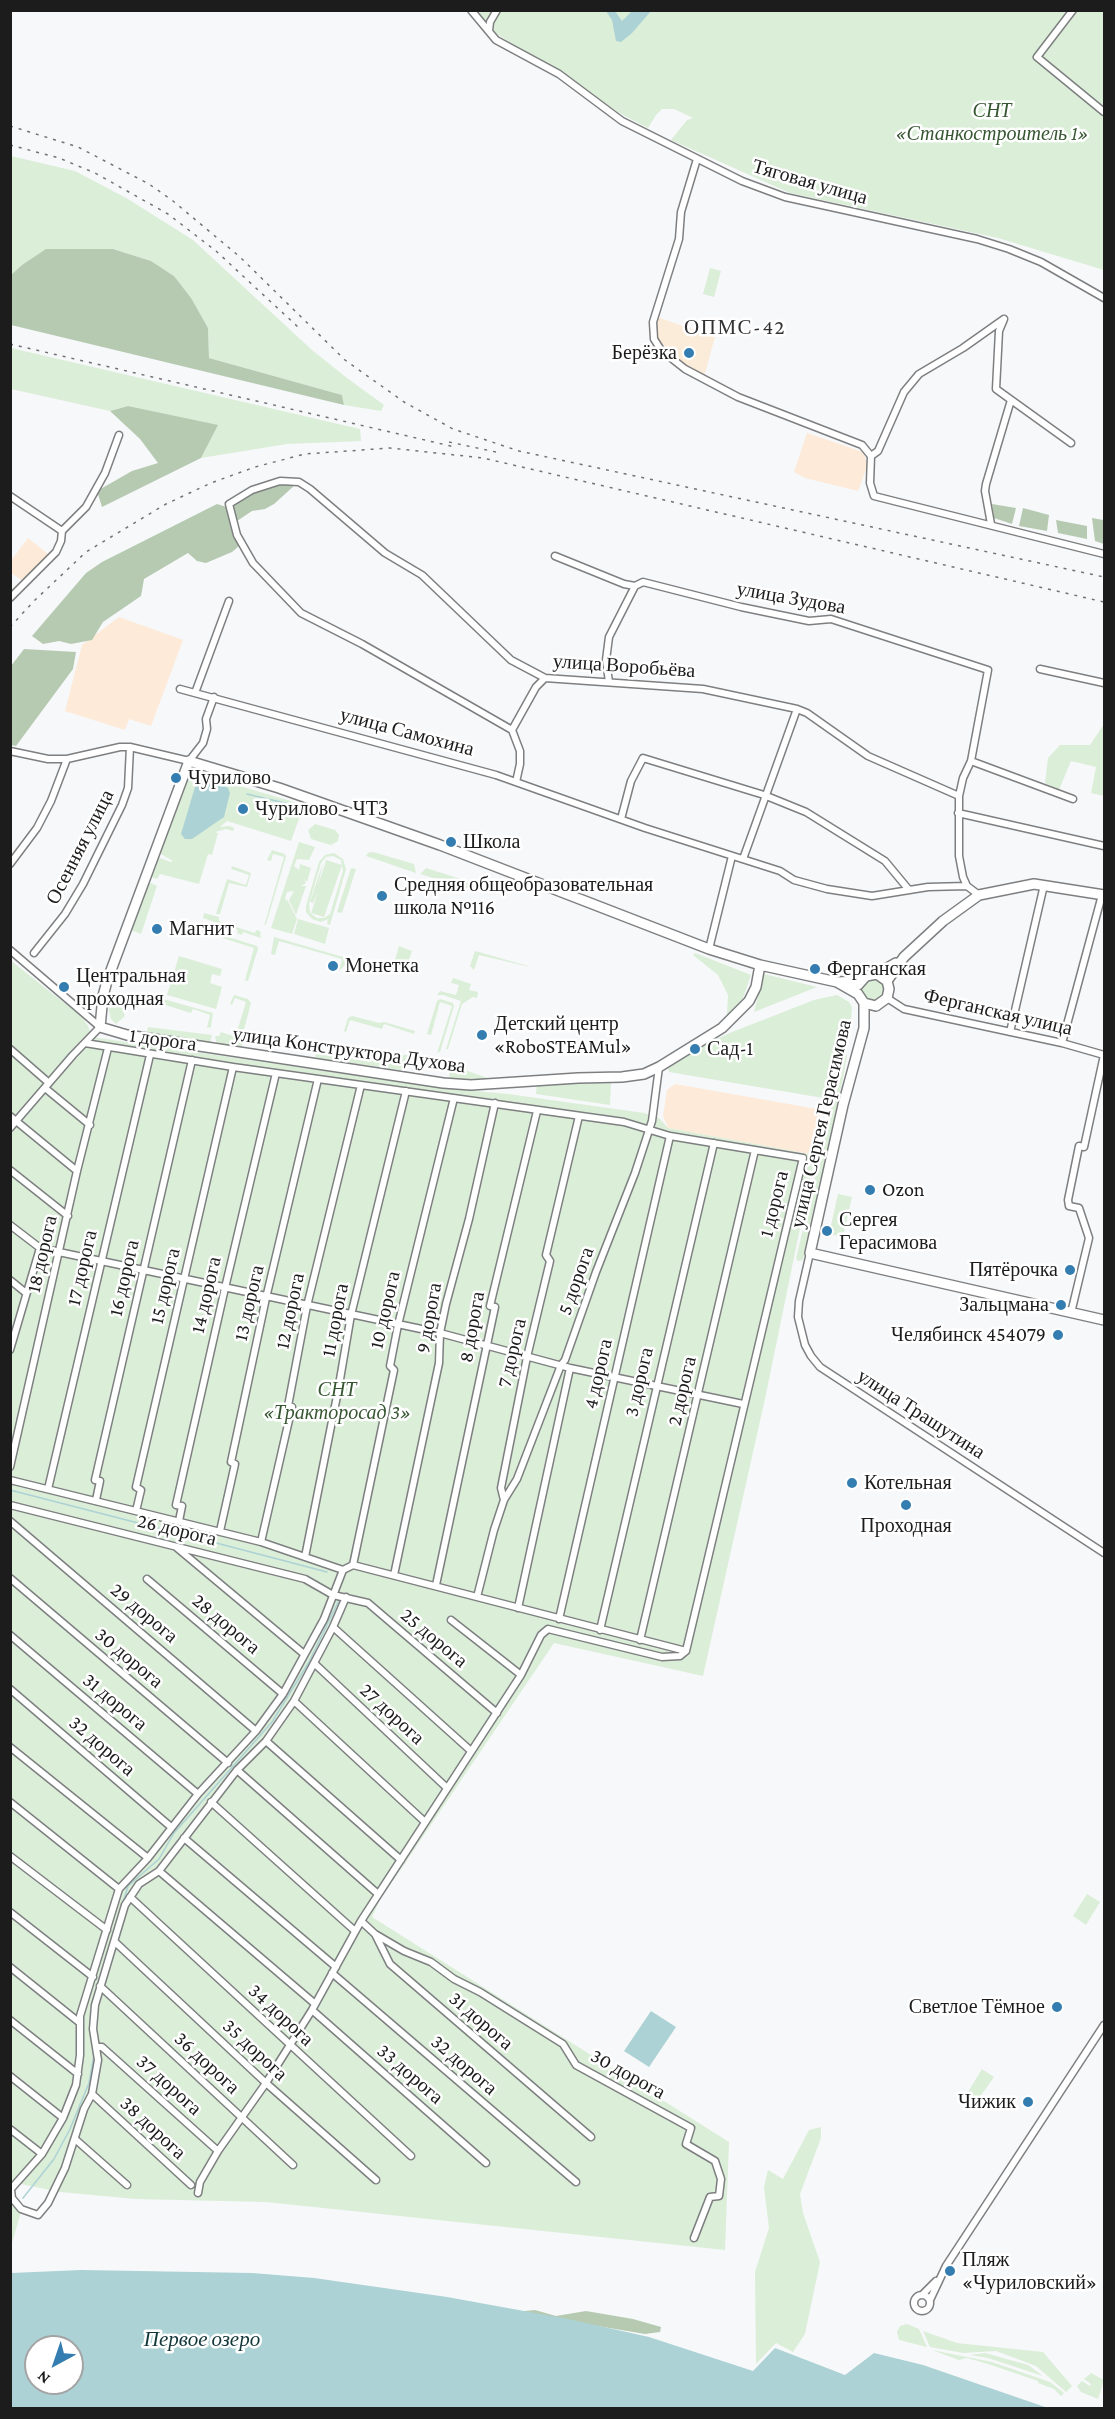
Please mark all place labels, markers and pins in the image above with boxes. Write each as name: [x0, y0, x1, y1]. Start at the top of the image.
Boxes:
place label: Берёзка: [612, 341, 677, 365]
marker: Берёзка: [682, 346, 696, 360]
place label: Чурилово: [188, 766, 271, 790]
marker: Чурилово: [169, 771, 183, 785]
place label: Чурилово - ЧТЗ: [255, 797, 388, 821]
marker: Чурилово - ЧТЗ: [236, 802, 250, 816]
place label: Школа: [463, 830, 520, 854]
marker: Школа: [444, 835, 458, 849]
place label: Средняя общеобразовательная школа №116: [394, 873, 653, 920]
marker: Средняя общеобразовательная школа №116: [375, 889, 389, 903]
place label: Магнит: [169, 917, 234, 941]
marker: Магнит: [150, 922, 164, 936]
place label: Монетка: [345, 954, 419, 978]
place label: Ферганская: [827, 957, 926, 981]
marker: Монетка: [326, 959, 340, 973]
marker: Ферганская: [808, 962, 822, 976]
place label: Центральная проходная: [76, 964, 186, 1011]
marker: Центральная проходная: [57, 980, 71, 994]
place label: Детский центр «RoboSTEAMul»: [494, 1012, 632, 1059]
marker: Детский центр «RoboSTEAMul»: [475, 1028, 489, 1042]
place label: Сад-1: [707, 1037, 753, 1061]
marker: Сад-1: [688, 1042, 702, 1056]
place label: Ozon: [882, 1178, 925, 1202]
marker: Ozon: [863, 1183, 877, 1197]
place label: Сергея Герасимова: [839, 1208, 937, 1255]
marker: Сергея Герасимова: [820, 1224, 834, 1238]
place label: Пятёрочка: [969, 1258, 1058, 1282]
marker: Пятёрочка: [1063, 1263, 1077, 1277]
place label: Зальцмана: [959, 1293, 1049, 1317]
marker: Зальцмана: [1054, 1298, 1068, 1312]
place label: Челябинск 454079: [891, 1323, 1046, 1347]
marker: Челябинск 454079: [1051, 1328, 1065, 1342]
place label: Котельная: [864, 1471, 952, 1495]
marker: Котельная: [845, 1476, 859, 1490]
marker: Проходная: [899, 1498, 913, 1512]
place label: Проходная: [860, 1514, 952, 1538]
place label: Светлое Тёмное: [909, 1995, 1045, 2019]
marker: Светлое Тёмное: [1050, 2000, 1064, 2014]
place label: Чижик: [958, 2090, 1016, 2114]
marker: Чижик: [1021, 2095, 1035, 2109]
place label: Пляж «Чуриловский»: [962, 2248, 1097, 2295]
marker: Пляж «Чуриловский»: [943, 2264, 957, 2278]

